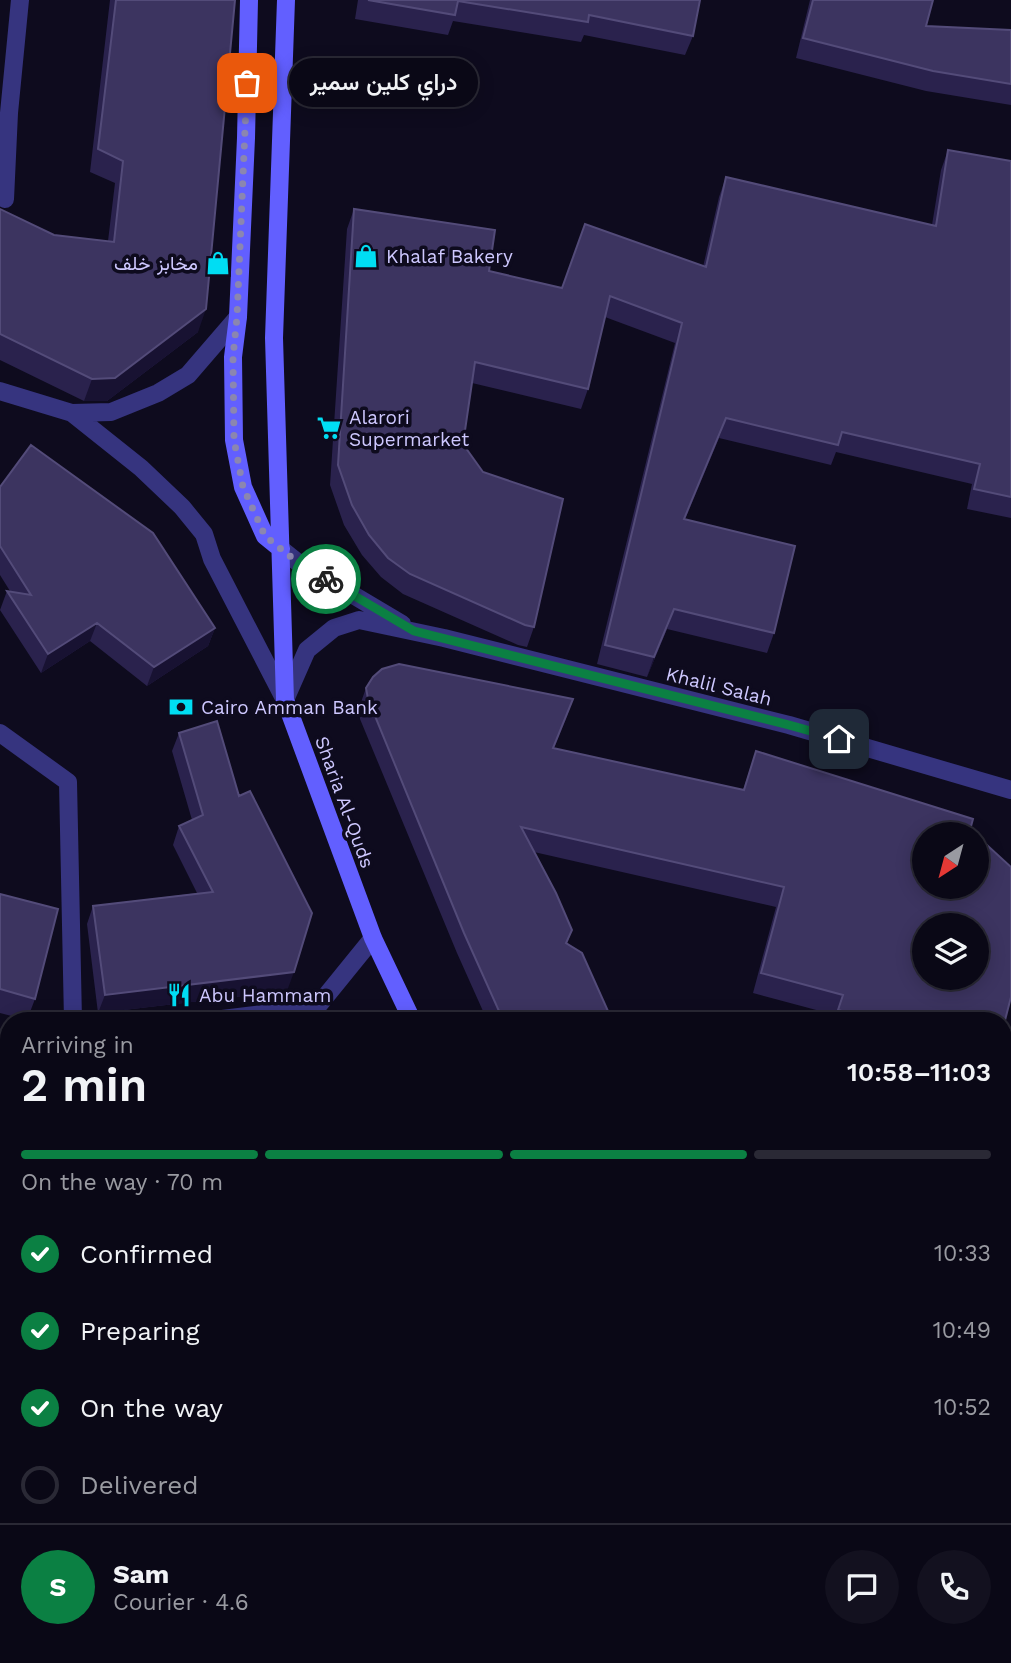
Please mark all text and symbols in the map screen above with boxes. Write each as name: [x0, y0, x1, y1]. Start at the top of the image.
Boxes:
pin: [217, 53, 277, 113]
callout: دراي كلين سمير: [289, 58, 478, 108]
icon: bag: [228, 64, 266, 102]
text: دراي كلين سمير: [310, 69, 457, 96]
shop icon: Khalaf Bakery: [352, 242, 380, 270]
place label: Khalaf Bakery: [386, 245, 513, 268]
shop icon: مخابز خلف: [204, 249, 232, 277]
place label: مخابز خلف: [114, 252, 198, 275]
place label: Alarori Supermarket: [349, 406, 469, 451]
supermarket icon: Alarori Supermarket: [315, 414, 343, 442]
courier: [291, 544, 361, 614]
icon: bike: [307, 560, 345, 598]
street label: Khalil Salah: [663, 662, 774, 711]
bank icon: Cairo Amman Bank: [167, 693, 195, 721]
place label: Cairo Amman Bank: [201, 696, 378, 719]
pin: [809, 709, 869, 769]
icon: home: [820, 720, 858, 758]
street label: Sharia Al-Quds: [310, 733, 379, 871]
north arrow: [912, 822, 989, 900]
map controls: [912, 822, 989, 990]
button: layers: [912, 913, 989, 990]
restaurant icon: Abu Hammam: [165, 981, 193, 1009]
place label: Abu Hammam: [199, 984, 331, 1007]
text: Arriving in: [21, 1032, 134, 1059]
text: 10:58–11:03: [847, 1057, 991, 1087]
text: 2 min: [21, 1058, 147, 1112]
text: On the way · 70 m: [21, 1169, 223, 1196]
icon: check: [21, 1235, 59, 1273]
text: Confirmed: [80, 1239, 213, 1269]
text: 10:33: [934, 1240, 991, 1267]
icon: check: [21, 1312, 59, 1350]
text: Preparing: [80, 1316, 200, 1346]
text: 10:49: [933, 1317, 991, 1344]
icon: check: [21, 1389, 59, 1427]
text: On the way: [80, 1393, 223, 1423]
text: 10:52: [934, 1394, 991, 1421]
text: Delivered: [80, 1470, 199, 1500]
button: chat: [825, 1550, 899, 1624]
button: phone: [917, 1550, 991, 1624]
text: Sam: [113, 1559, 169, 1589]
text: S: [50, 1572, 66, 1602]
text: Courier · 4.6: [113, 1589, 249, 1616]

